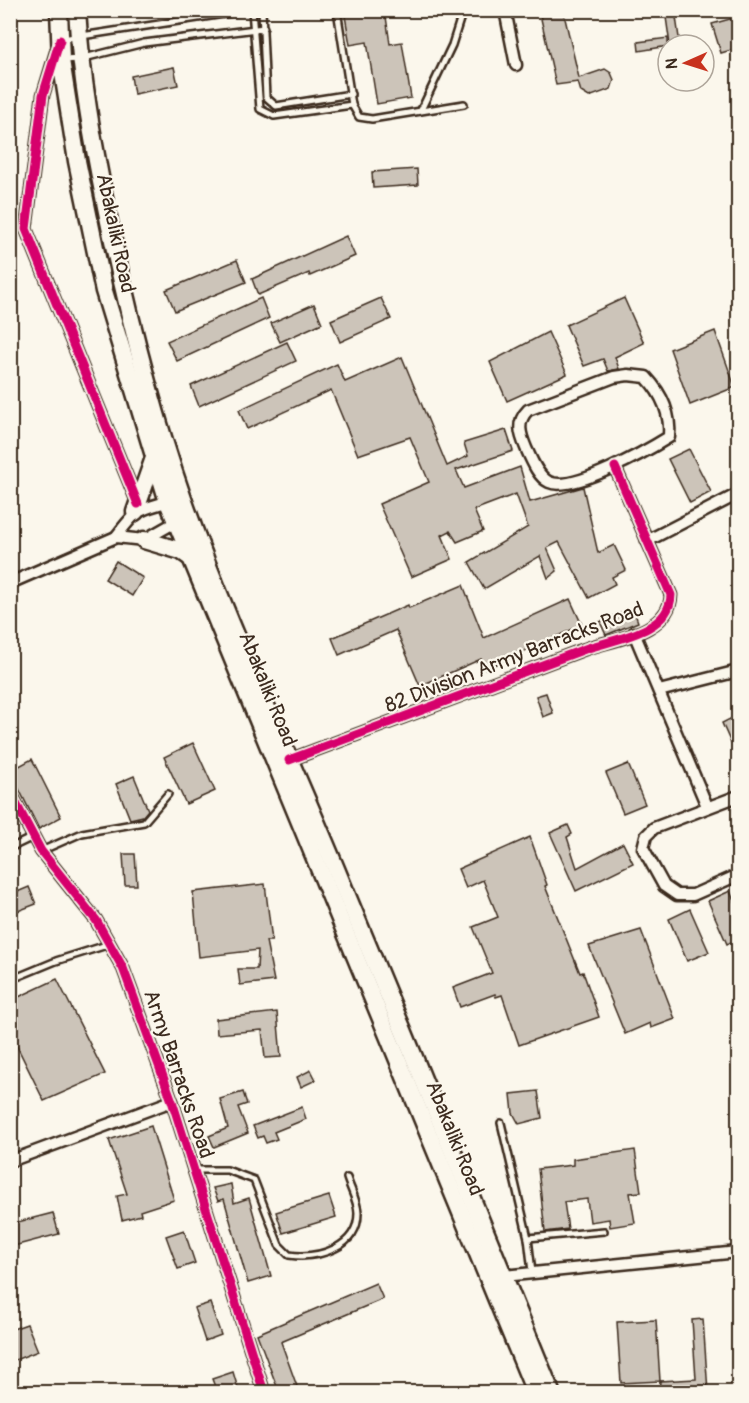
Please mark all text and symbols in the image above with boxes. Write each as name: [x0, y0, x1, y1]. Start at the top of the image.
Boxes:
north arrow: [656, 33, 716, 93]
text: N: [662, 58, 682, 70]
street label: Abakaliki Road: [90, 171, 141, 295]
street label: 82 Division Army Barracks Road: [381, 596, 647, 719]
street label: Abakaliki Road: [232, 628, 303, 751]
street label: Army Barracks Road: [137, 986, 220, 1162]
street label: Abakaliki Road: [419, 1077, 490, 1200]

